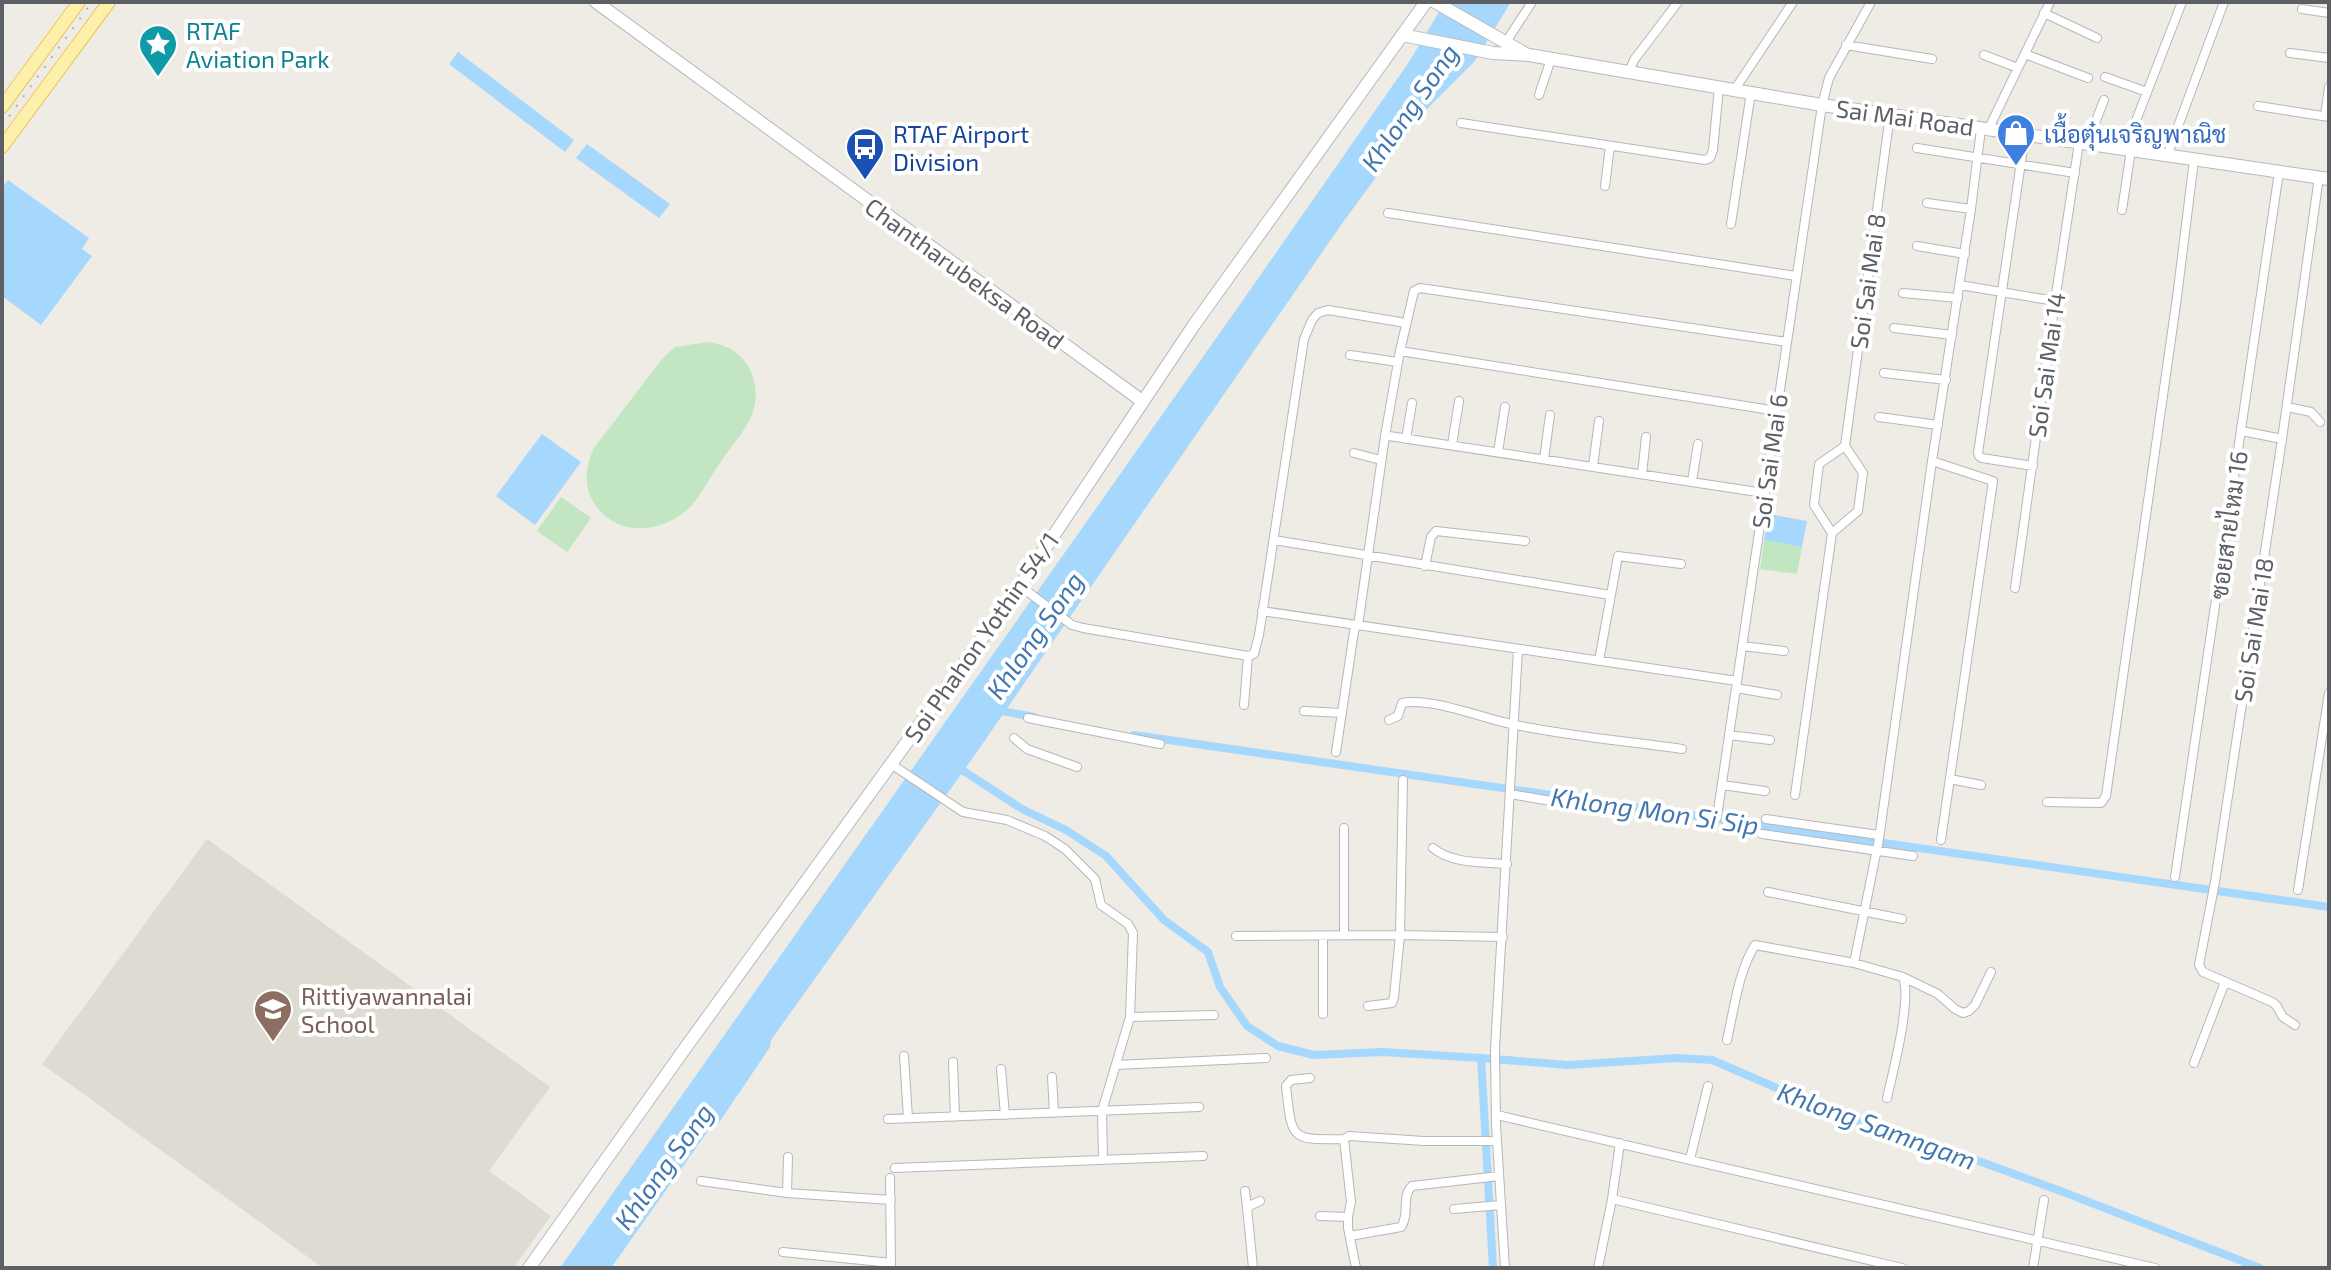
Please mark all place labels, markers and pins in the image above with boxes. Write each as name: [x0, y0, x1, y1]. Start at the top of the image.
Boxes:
place label: RTAF Aviation Park: [186, 16, 329, 73]
place icon: RTAF Aviation Park: [137, 23, 179, 78]
shop icon: เนื้อตุ๋นเจริญพาณิช: [1995, 112, 2037, 167]
place label: เนื้อตุ๋นเจริญพาณิช: [2044, 113, 2226, 151]
place label: RTAF Airport Division: [893, 119, 1029, 176]
bus stop icon: RTAF Airport Division: [844, 126, 886, 181]
place label: Rittiyawannalai School: [301, 981, 472, 1038]
school or university icon: Rittiyawannalai School: [252, 988, 294, 1043]

